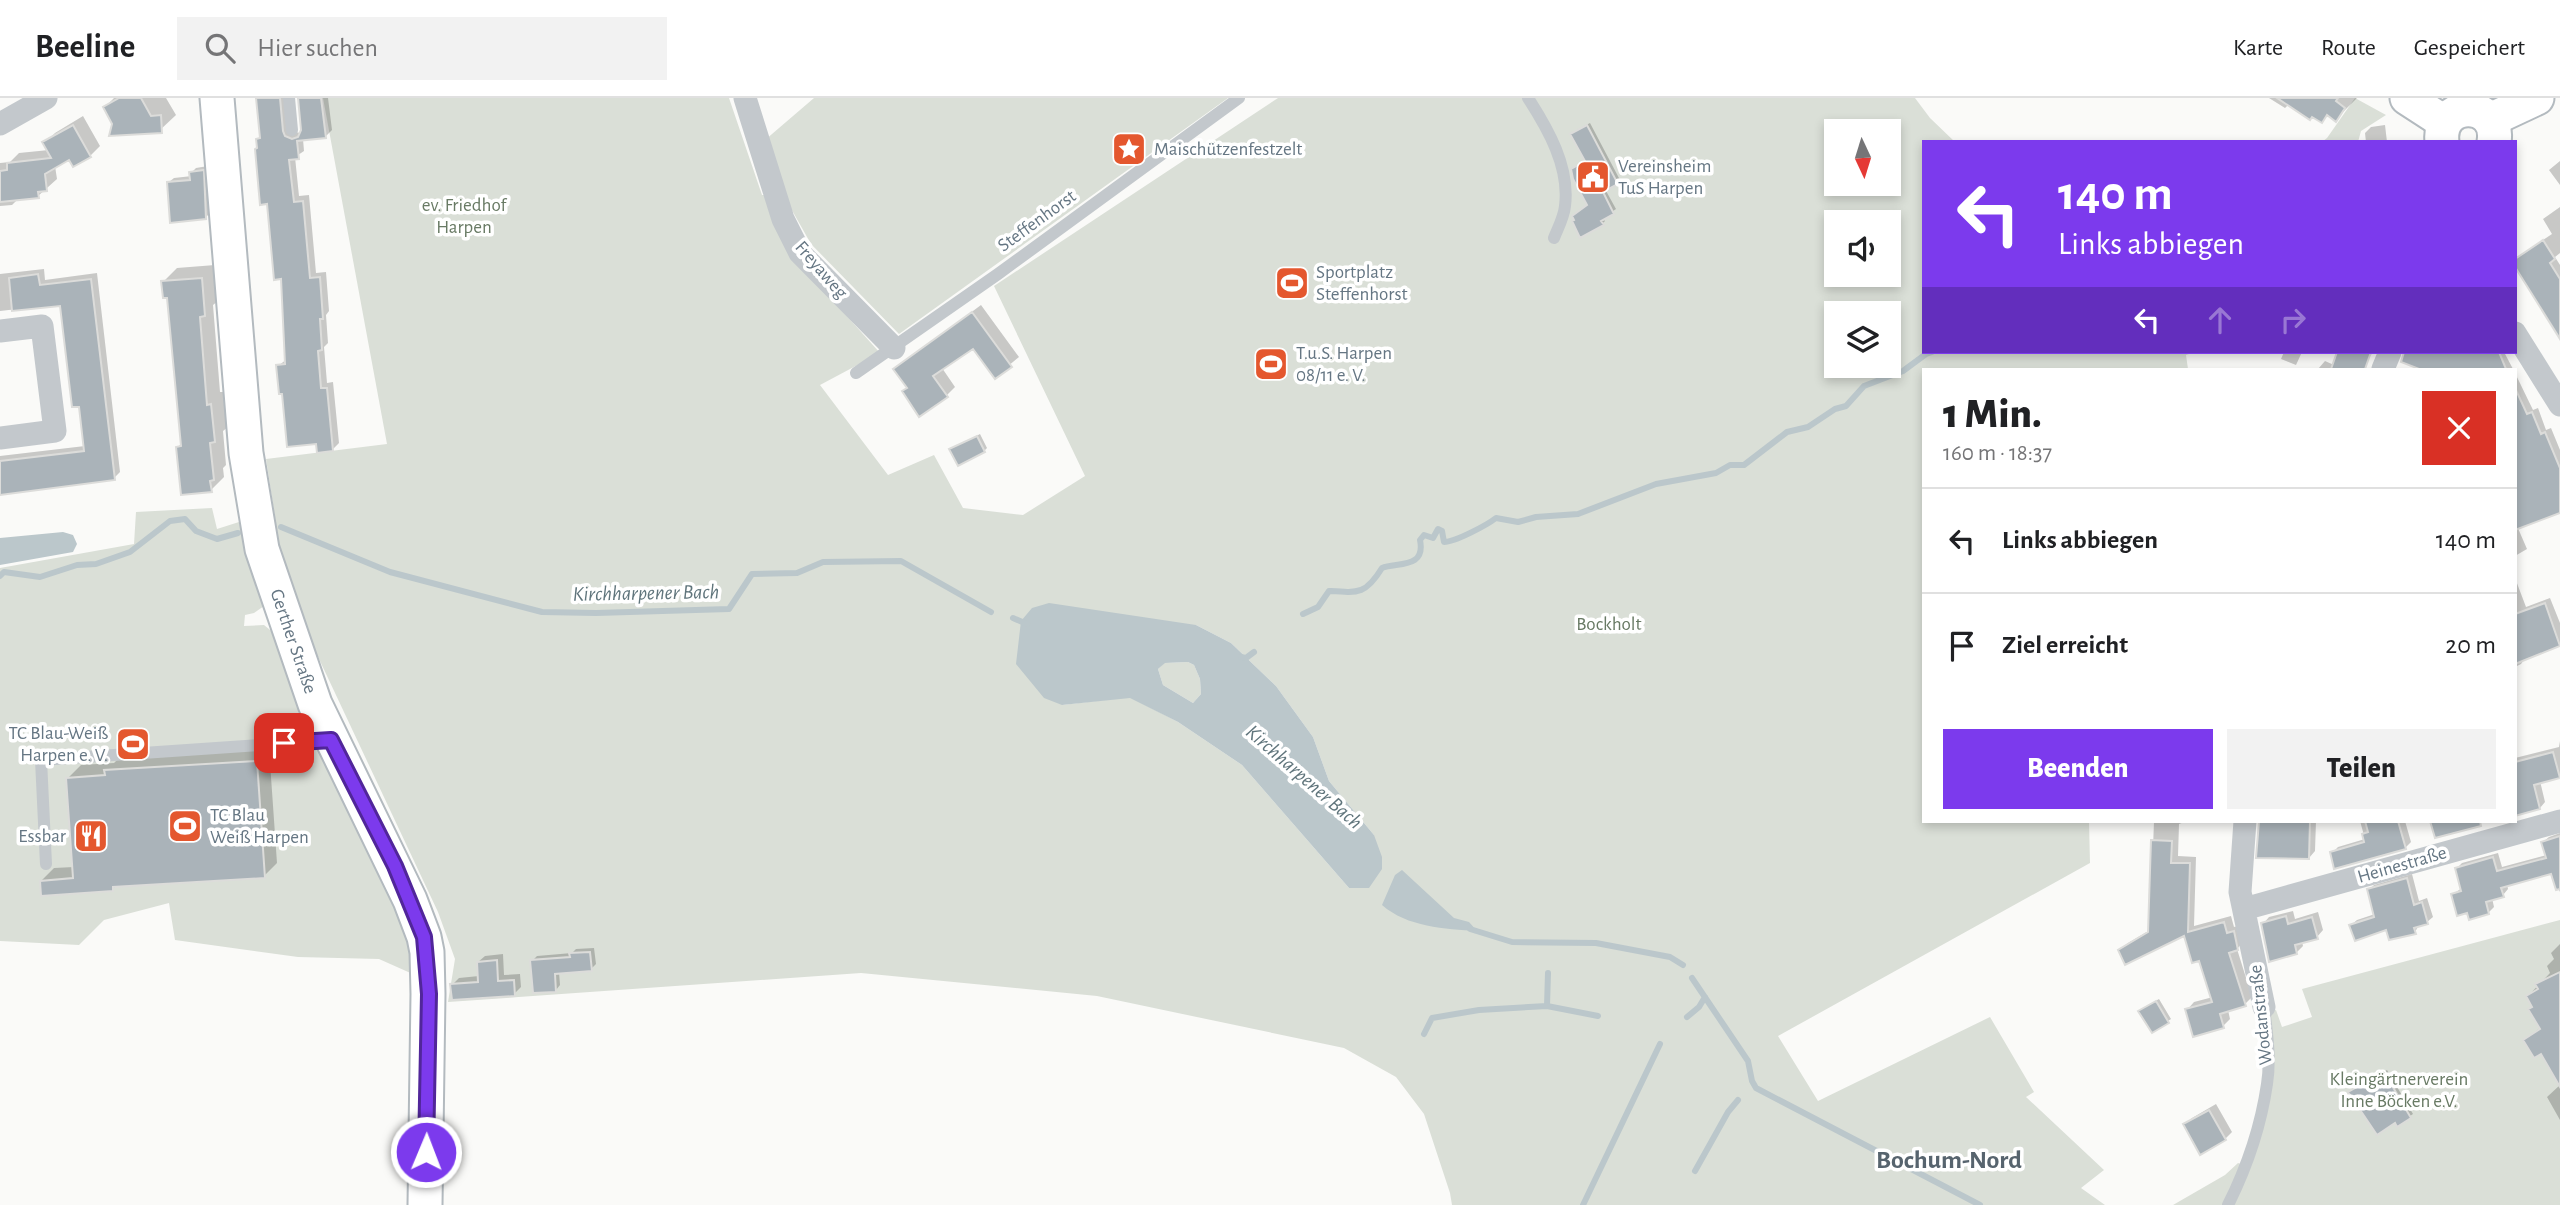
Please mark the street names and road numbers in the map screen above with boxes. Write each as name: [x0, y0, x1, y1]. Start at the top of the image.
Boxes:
street label: Steffenhorst: [994, 186, 1080, 256]
street label: Freyaweg: [791, 238, 851, 303]
street label: Gerther Straße: [267, 587, 320, 696]
street label: Heinestraße: [2355, 843, 2449, 887]
street label: Wodanstraße: [2246, 964, 2276, 1066]

